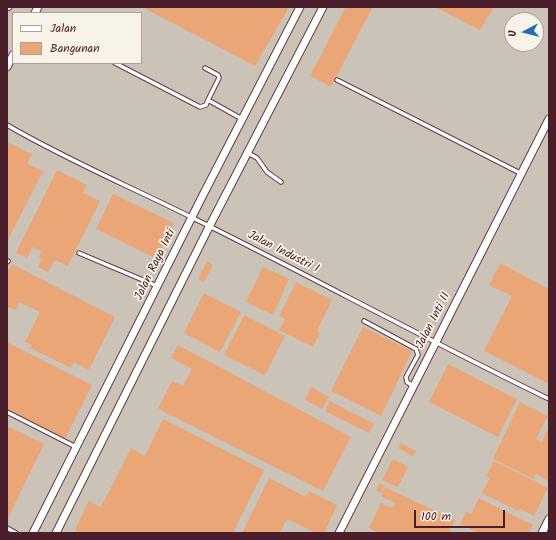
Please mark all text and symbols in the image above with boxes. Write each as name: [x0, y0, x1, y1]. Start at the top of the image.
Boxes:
legend: [12, 12, 142, 64]
north arrow: [504, 12, 544, 52]
text: Jalan: [50, 19, 76, 38]
text: U: [504, 29, 522, 38]
text: Bangunan: [50, 39, 100, 58]
street label: Jalan Raya Inti: [133, 227, 179, 303]
street label: Jalan Industri I: [245, 229, 321, 277]
street label: Jalan Inti II: [414, 291, 454, 351]
scale bar: [416, 502, 507, 528]
text: 100 m: [421, 507, 451, 526]

